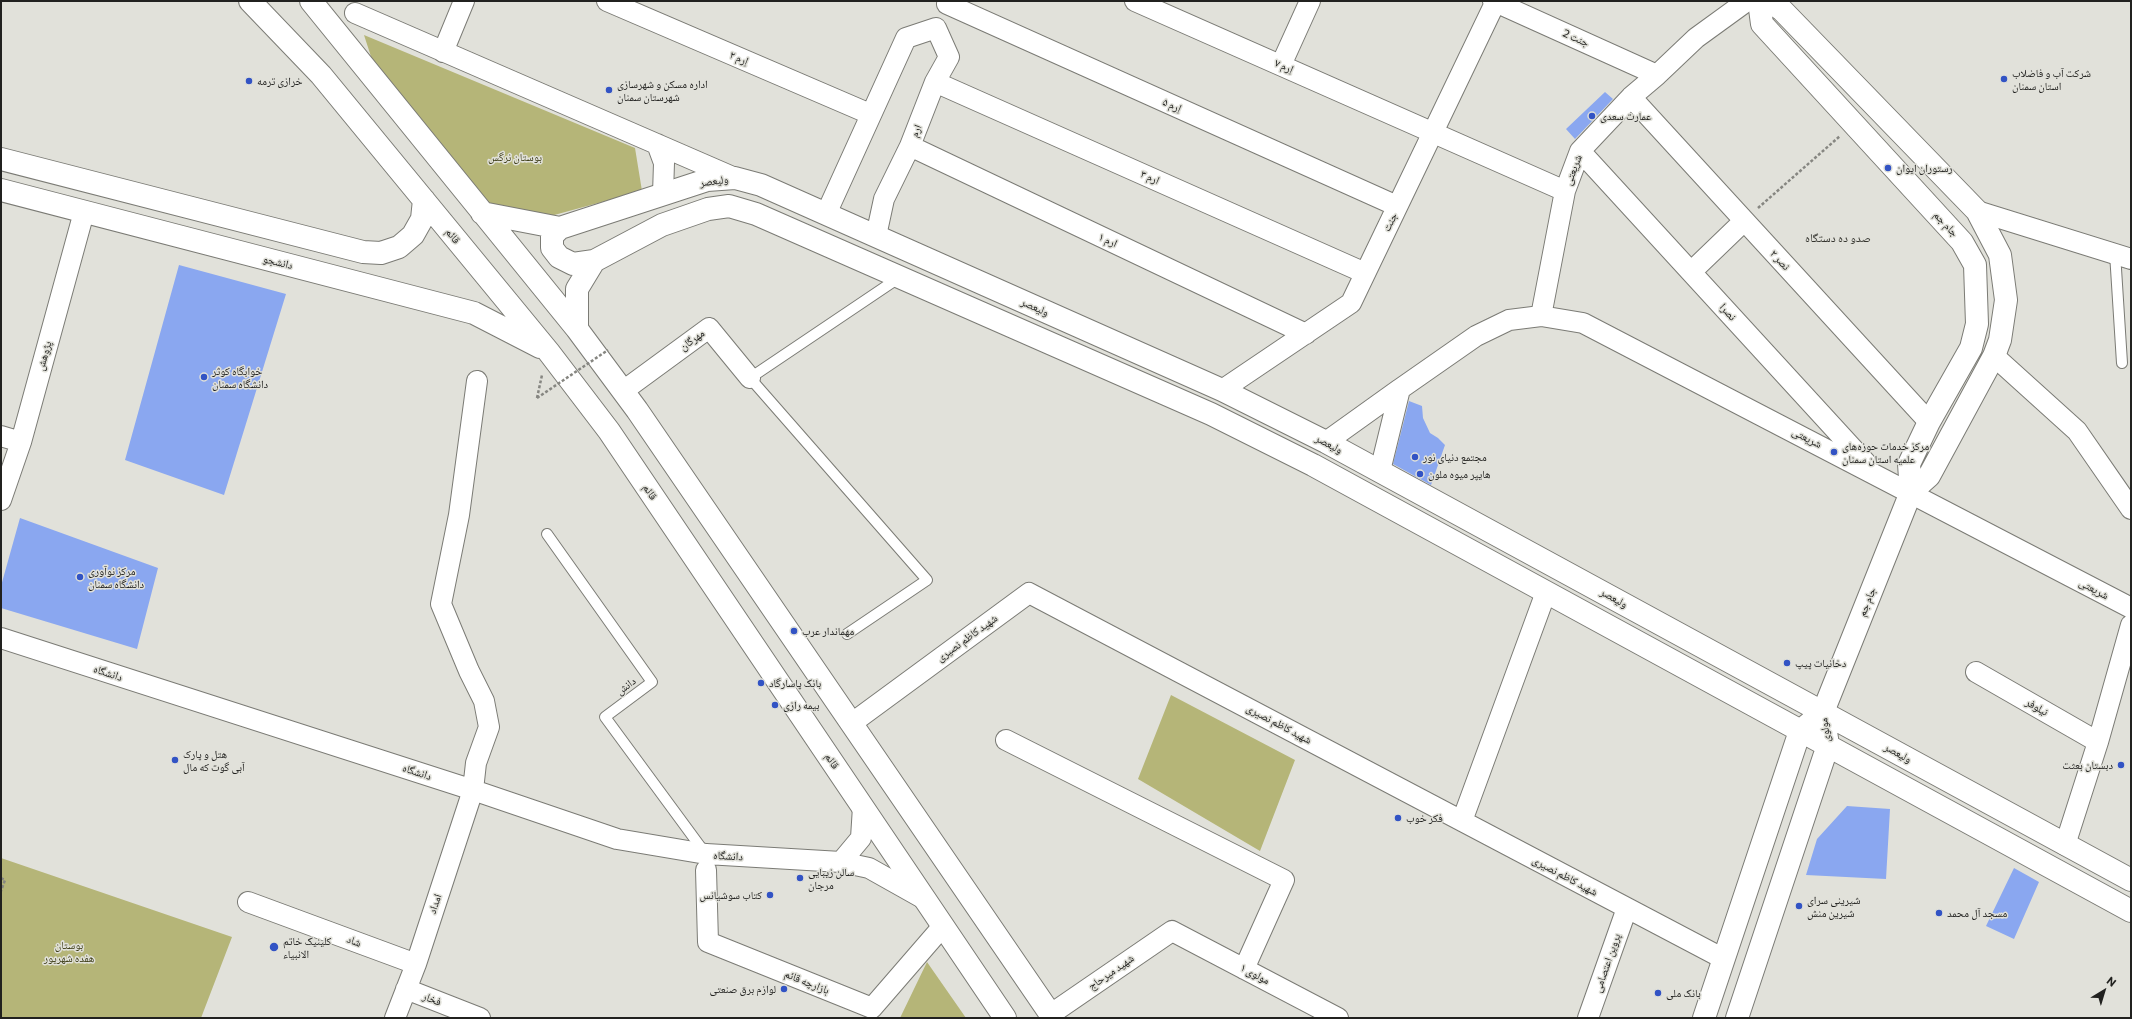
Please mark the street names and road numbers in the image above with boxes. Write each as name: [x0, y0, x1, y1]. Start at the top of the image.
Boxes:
street label: جنت 2: [1561, 26, 1591, 50]
street label: اِرم ۲: [728, 48, 750, 68]
street label: اِرم ۷: [1273, 56, 1295, 76]
street label: اِرم ۵: [1161, 95, 1183, 115]
street label: ارم: [908, 123, 924, 139]
street label: شریعتی: [1561, 153, 1585, 187]
street label: ارم ۳: [1139, 167, 1161, 187]
street label: ولیعصر: [699, 172, 729, 190]
street label: جام جم: [1931, 209, 1961, 239]
street label: جنت: [1380, 210, 1400, 234]
street label: قائم: [443, 226, 463, 246]
street label: ارم ۱: [1096, 230, 1120, 250]
street label: نصر ۲: [1767, 247, 1793, 273]
street label: دانشجو: [262, 252, 294, 272]
street label: ولیعصر: [1019, 295, 1051, 319]
street label: نصرا: [1717, 301, 1739, 323]
street label: مهرگان: [677, 327, 707, 353]
street label: پژوهش: [34, 340, 54, 372]
street label: شریعتی: [1790, 425, 1824, 451]
street label: ولیعصر: [1313, 431, 1345, 457]
street label: قائم: [640, 482, 660, 502]
street label: شریعتی: [2077, 576, 2111, 602]
street label: ولیعصر: [1598, 585, 1630, 611]
street label: جام جم: [1855, 586, 1879, 618]
street label: شهید کاظم نصیری: [934, 611, 1000, 665]
street label: دانشگاه: [92, 662, 124, 684]
street label: دانش: [613, 674, 639, 698]
street label: نیلوفر: [2023, 695, 2051, 719]
street label: شهید کاظم نصیری: [1244, 701, 1314, 747]
street label: مولوی: [1817, 717, 1833, 743]
street label: ولیعصر: [1882, 740, 1914, 766]
street label: قائم: [822, 751, 842, 771]
street label: دانشگاه: [401, 761, 433, 783]
street label: دانشگاه: [713, 849, 743, 863]
street label: شهید کاظم نصیری: [1530, 853, 1600, 899]
street label: امداد: [426, 892, 444, 916]
street label: شاد: [345, 932, 363, 950]
street label: پروین اعتصامی: [1591, 932, 1623, 994]
street label: شهید میرحاج: [1086, 951, 1136, 993]
street label: مولوی ۱: [1238, 961, 1272, 987]
street label: بازارچه قائم: [783, 967, 831, 997]
street label: فخار: [421, 989, 443, 1009]

